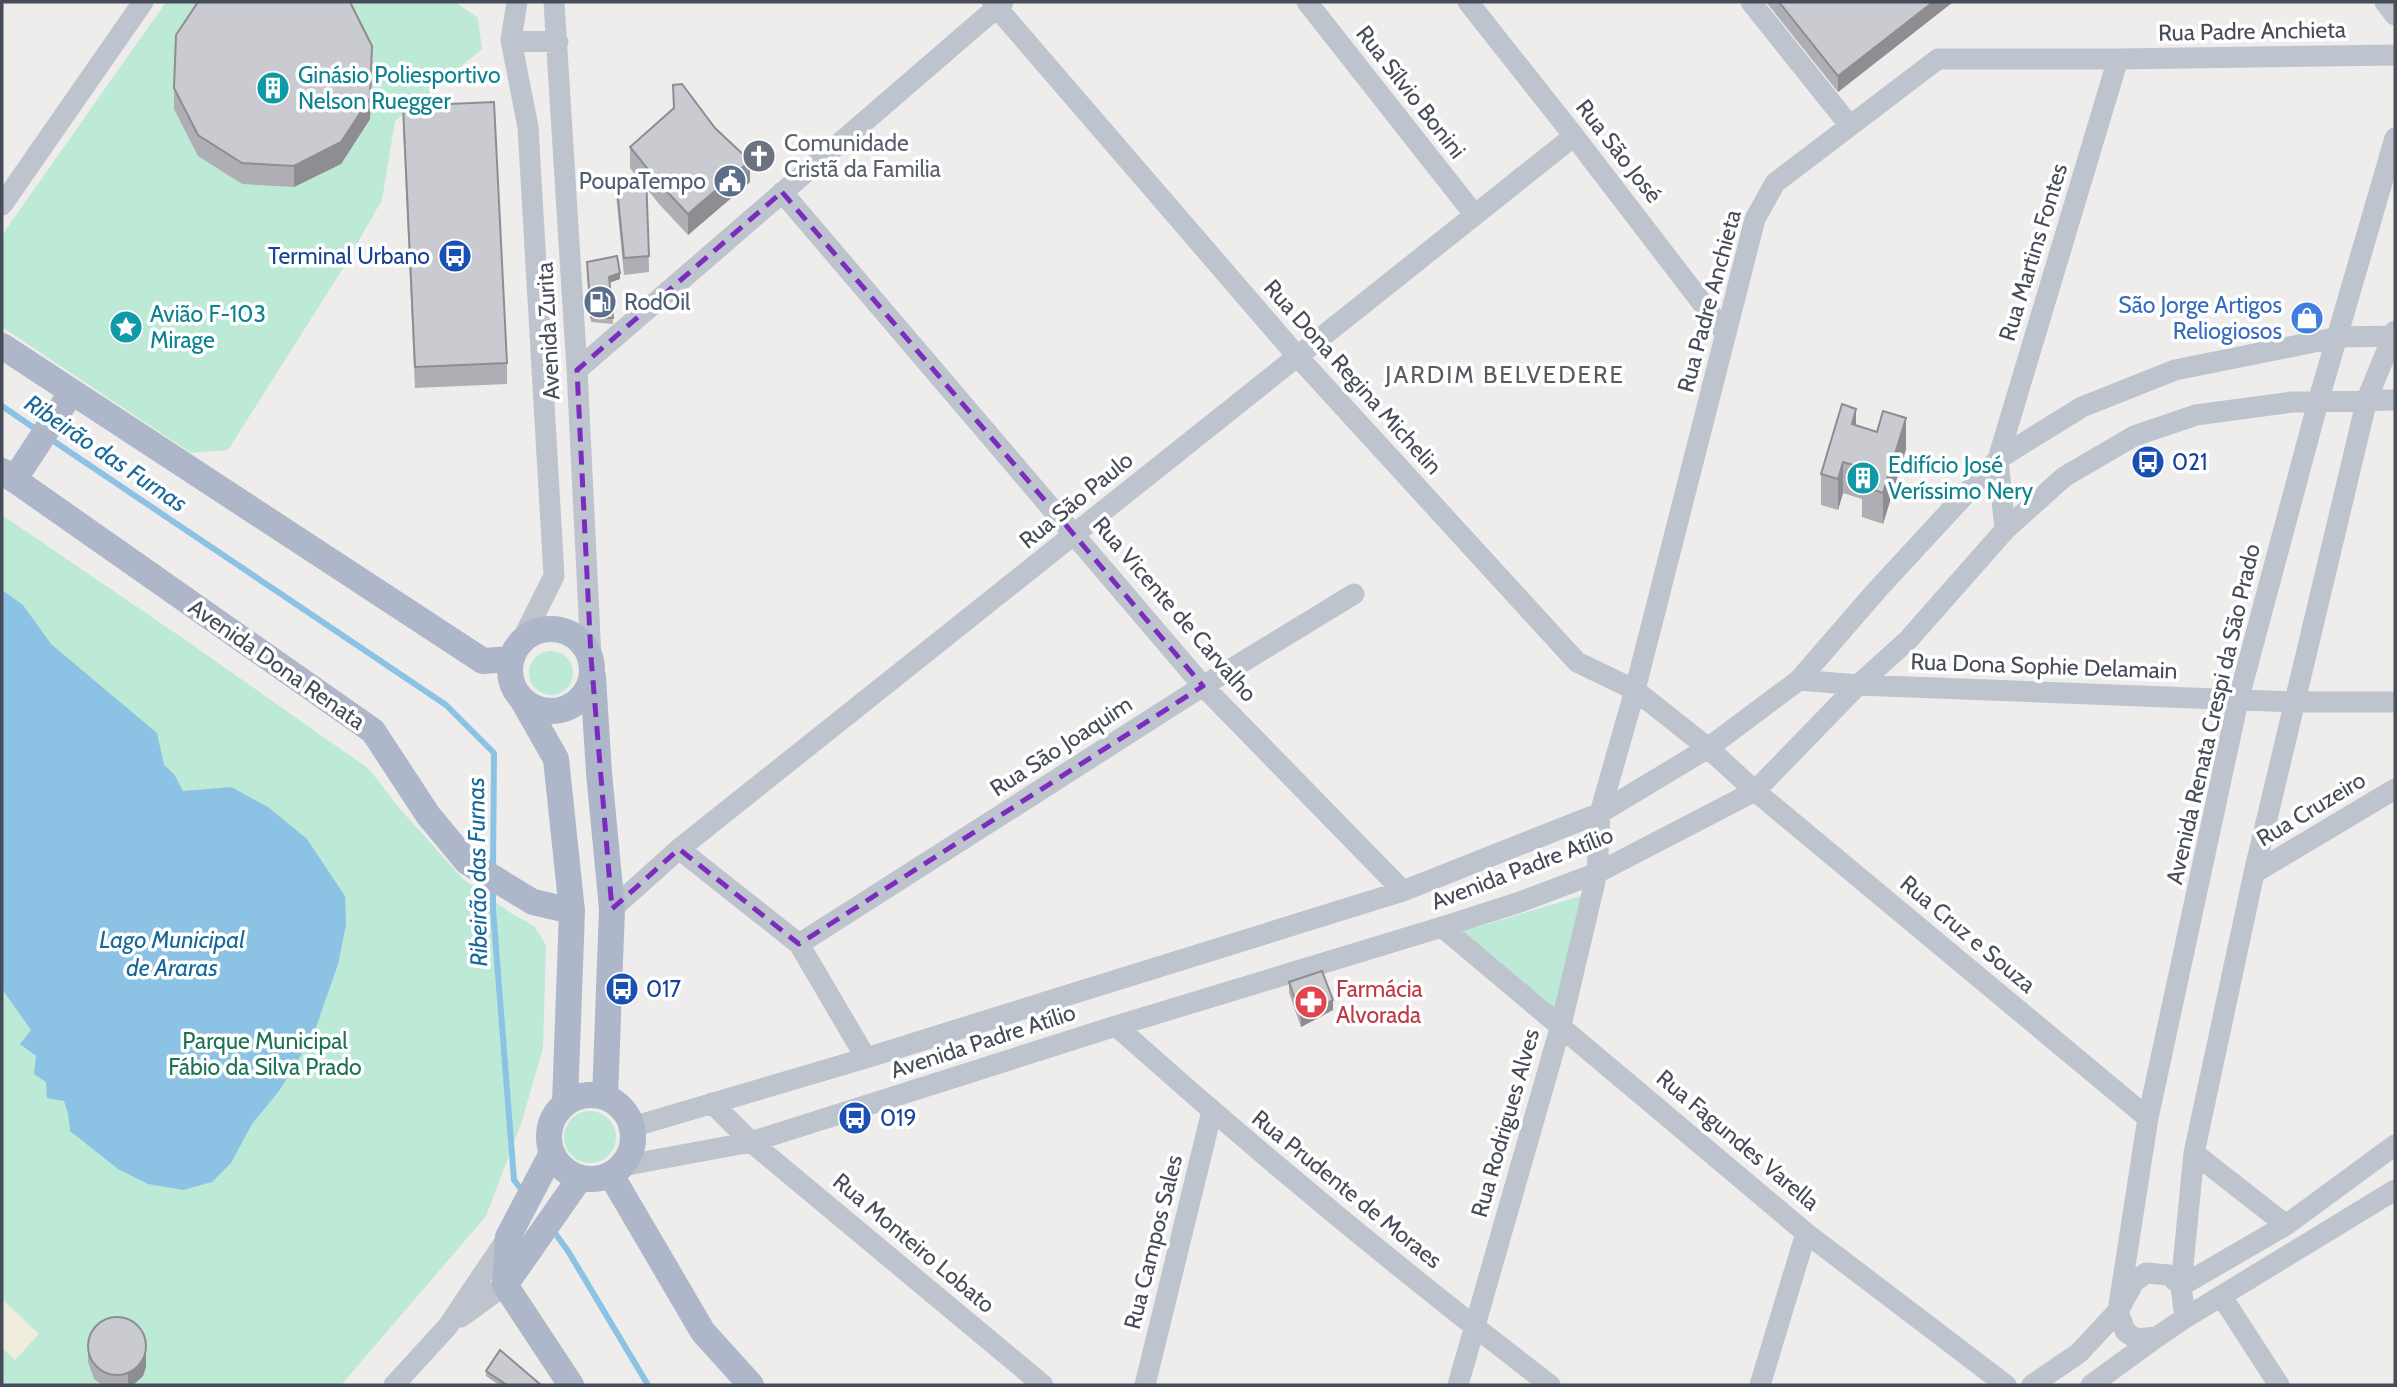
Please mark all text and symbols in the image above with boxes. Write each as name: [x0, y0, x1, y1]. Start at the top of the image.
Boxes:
street label: Rua Padre Anchieta: [2158, 15, 2346, 47]
street label: Rua Sílvio Bonini: [1350, 20, 1472, 164]
place label: Ginásio Poliesportivo Nelson Ruegger: [298, 61, 501, 115]
building icon: Ginásio Poliesportivo Nelson Ruegger: [254, 69, 292, 107]
street label: Rua São José: [1570, 94, 1668, 209]
place label: Comunidade Cristã da Familia: [784, 129, 941, 183]
church icon: Comunidade Cristã da Familia: [740, 137, 778, 175]
street label: Rua Martins Fontes: [1993, 160, 2073, 344]
public building icon: PoupaTempo: [711, 162, 749, 200]
place label: PoupaTempo: [579, 167, 706, 195]
street label: Rua Padre Anchieta: [1671, 207, 1747, 395]
bus stop icon: Terminal Urbano: [436, 237, 474, 275]
place label: Terminal Urbano: [268, 242, 430, 270]
street label: Avenida Zurita: [530, 261, 566, 401]
street label: Rua Dona Regina Michelin: [1258, 274, 1448, 480]
fuel station icon: RodOil: [581, 283, 619, 321]
place label: RodOil: [624, 288, 691, 316]
place label: São Jorge Artigos Reliogiosos: [2118, 291, 2282, 345]
shop icon: São Jorge Artigos Reliogiosos: [2288, 299, 2326, 337]
place label: Avião F-103 Mirage: [150, 300, 266, 354]
place icon: Avião F-103 Mirage: [107, 308, 145, 346]
district label: JARDIM BELVEDERE: [1384, 360, 1625, 389]
water label: Ribeirão das Furnas: [19, 388, 193, 518]
bus stop icon: 021: [2129, 443, 2167, 481]
street label: Rua São Paulo: [1014, 446, 1138, 554]
place label: 021: [2172, 448, 2208, 476]
place label: Edifício José Veríssimo Nery: [1888, 451, 2033, 505]
building icon: Edifício José Veríssimo Nery: [1844, 459, 1882, 497]
street label: Rua Vicente de Carvalho: [1087, 511, 1263, 707]
street label: Avenida Renata Crespi da São Prado: [2160, 541, 2266, 887]
street label: Avenida Dona Renata: [183, 593, 371, 735]
street label: Rua Dona Sophie Delamain: [1910, 647, 2178, 685]
street label: Rua São Joaquim: [985, 690, 1137, 802]
street label: Rua Cruzeiro: [2251, 766, 2371, 852]
water label: Ribeirão das Furnas: [461, 777, 493, 967]
street label: Avenida Padre Atílio: [1427, 820, 1617, 916]
street label: Rua Cruz e Souza: [1895, 869, 2041, 999]
water label: Lago Municipal de Araras: [99, 925, 245, 982]
bus stop icon: 017: [603, 970, 641, 1008]
place label: 017: [646, 975, 682, 1003]
place label: Farmácia Alvorada: [1336, 975, 1423, 1029]
pharmacy icon: Farmácia Alvorada: [1292, 983, 1330, 1021]
street label: Avenida Padre Atílio: [887, 998, 1079, 1084]
street label: Rua Rodrigues Alves: [1465, 1026, 1545, 1220]
park label: Parque Municipal Fábio da Silva Prado: [168, 1027, 362, 1081]
street label: Rua Fagundes Varella: [1651, 1064, 1825, 1216]
bus stop icon: 019: [836, 1099, 874, 1137]
place label: 019: [880, 1104, 917, 1132]
street label: Rua Prudente de Moraes: [1246, 1104, 1448, 1274]
street label: Rua Campos Sales: [1118, 1152, 1188, 1332]
street label: Rua Monteiro Lobato: [827, 1167, 1001, 1319]

